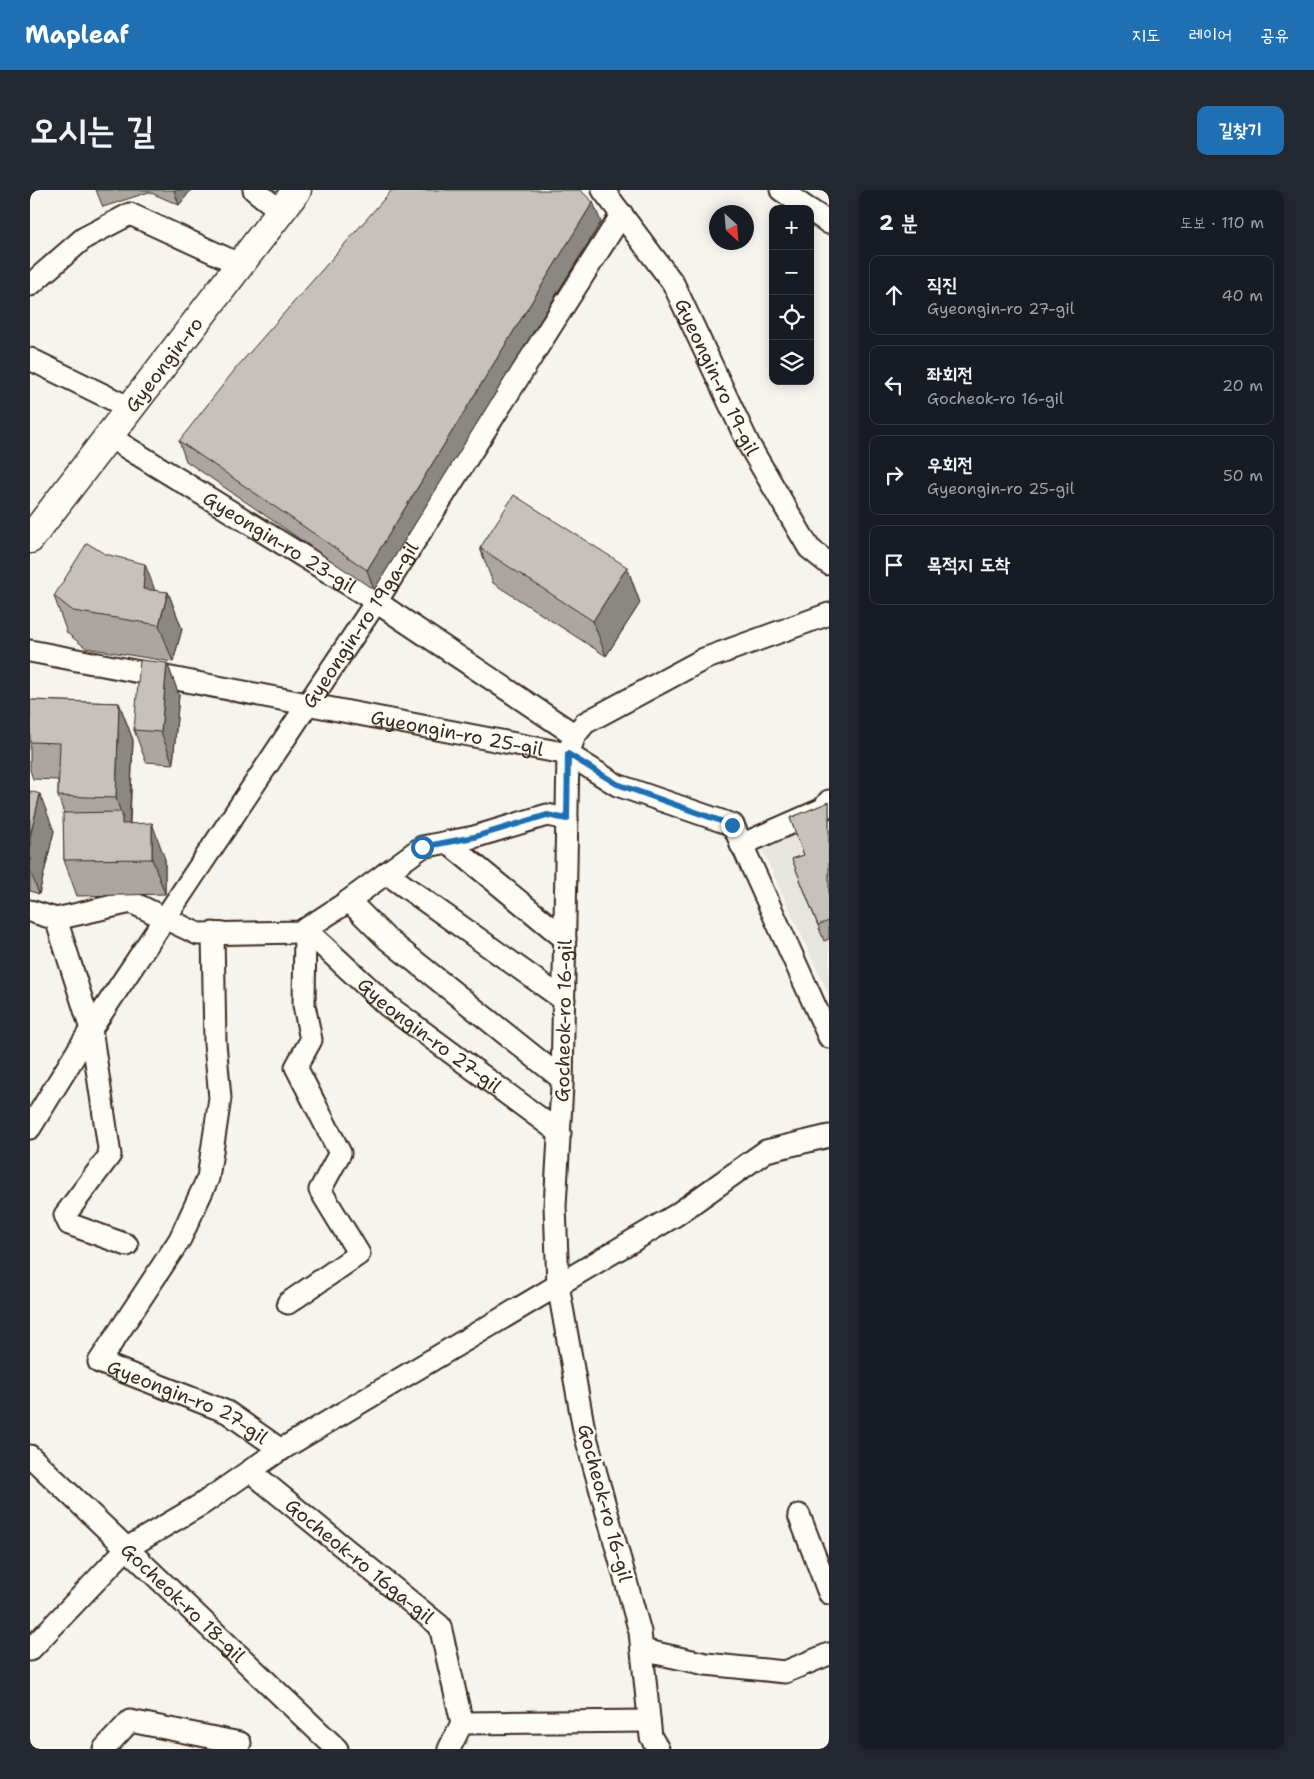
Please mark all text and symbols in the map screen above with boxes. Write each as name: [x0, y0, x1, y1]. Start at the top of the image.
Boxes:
text: Mapleaf: [25, 19, 129, 51]
text: 지도: [1132, 23, 1161, 47]
text: 레이어: [1189, 23, 1232, 47]
text: 공유: [1260, 23, 1289, 47]
text: 오시는 길: [30, 106, 155, 153]
button: 길찾기: [1197, 106, 1284, 155]
north arrow: [709, 205, 754, 250]
map controls: [769, 205, 814, 385]
button: +: [769, 205, 814, 250]
text: 2 분: [879, 209, 918, 237]
text: 도보 · 110 m: [1180, 212, 1264, 233]
button: −: [769, 250, 814, 295]
text: 직진: [927, 272, 958, 297]
icon: ahead: [880, 281, 908, 309]
text: 40 m: [1221, 285, 1263, 306]
street label: Gyeongin-ro 19-gil: [669, 294, 765, 460]
button: locate: [769, 295, 814, 340]
text: Gyeongin-ro 27-gil: [927, 298, 1075, 319]
street label: Gyeongin-ro: [119, 312, 208, 417]
button: layers: [769, 340, 814, 385]
text: 좌회전: [927, 362, 973, 387]
icon: left: [880, 371, 908, 399]
text: 20 m: [1222, 375, 1263, 396]
text: Gocheok-ro 16-gil: [927, 388, 1064, 409]
text: 우회전: [927, 452, 973, 477]
icon: right: [880, 461, 908, 489]
text: 50 m: [1223, 465, 1263, 486]
text: Gyeongin-ro 25-gil: [927, 478, 1075, 499]
street label: Gyeongin-ro 23-gil: [198, 485, 362, 599]
street label: Gyeongin-ro 19ga-gil: [296, 536, 424, 713]
icon: arrive: [880, 551, 908, 579]
text: 목적지 도착: [927, 552, 1010, 577]
street label: Gyeongin-ro 25-gil: [369, 704, 546, 762]
route end: [721, 814, 744, 837]
route start: [411, 836, 434, 859]
street label: Gocheok-ro 16-gil: [549, 939, 577, 1103]
street label: Gyeongin-ro 27-gil: [352, 972, 507, 1098]
street label: Gyeongin-ro 27-gil: [104, 1354, 273, 1450]
street label: Gocheok-ro 16-gil: [572, 1421, 638, 1585]
street label: Gocheok-ro 16ga-gil: [280, 1492, 440, 1629]
street label: Gocheok-ro 18-gil: [116, 1537, 251, 1668]

